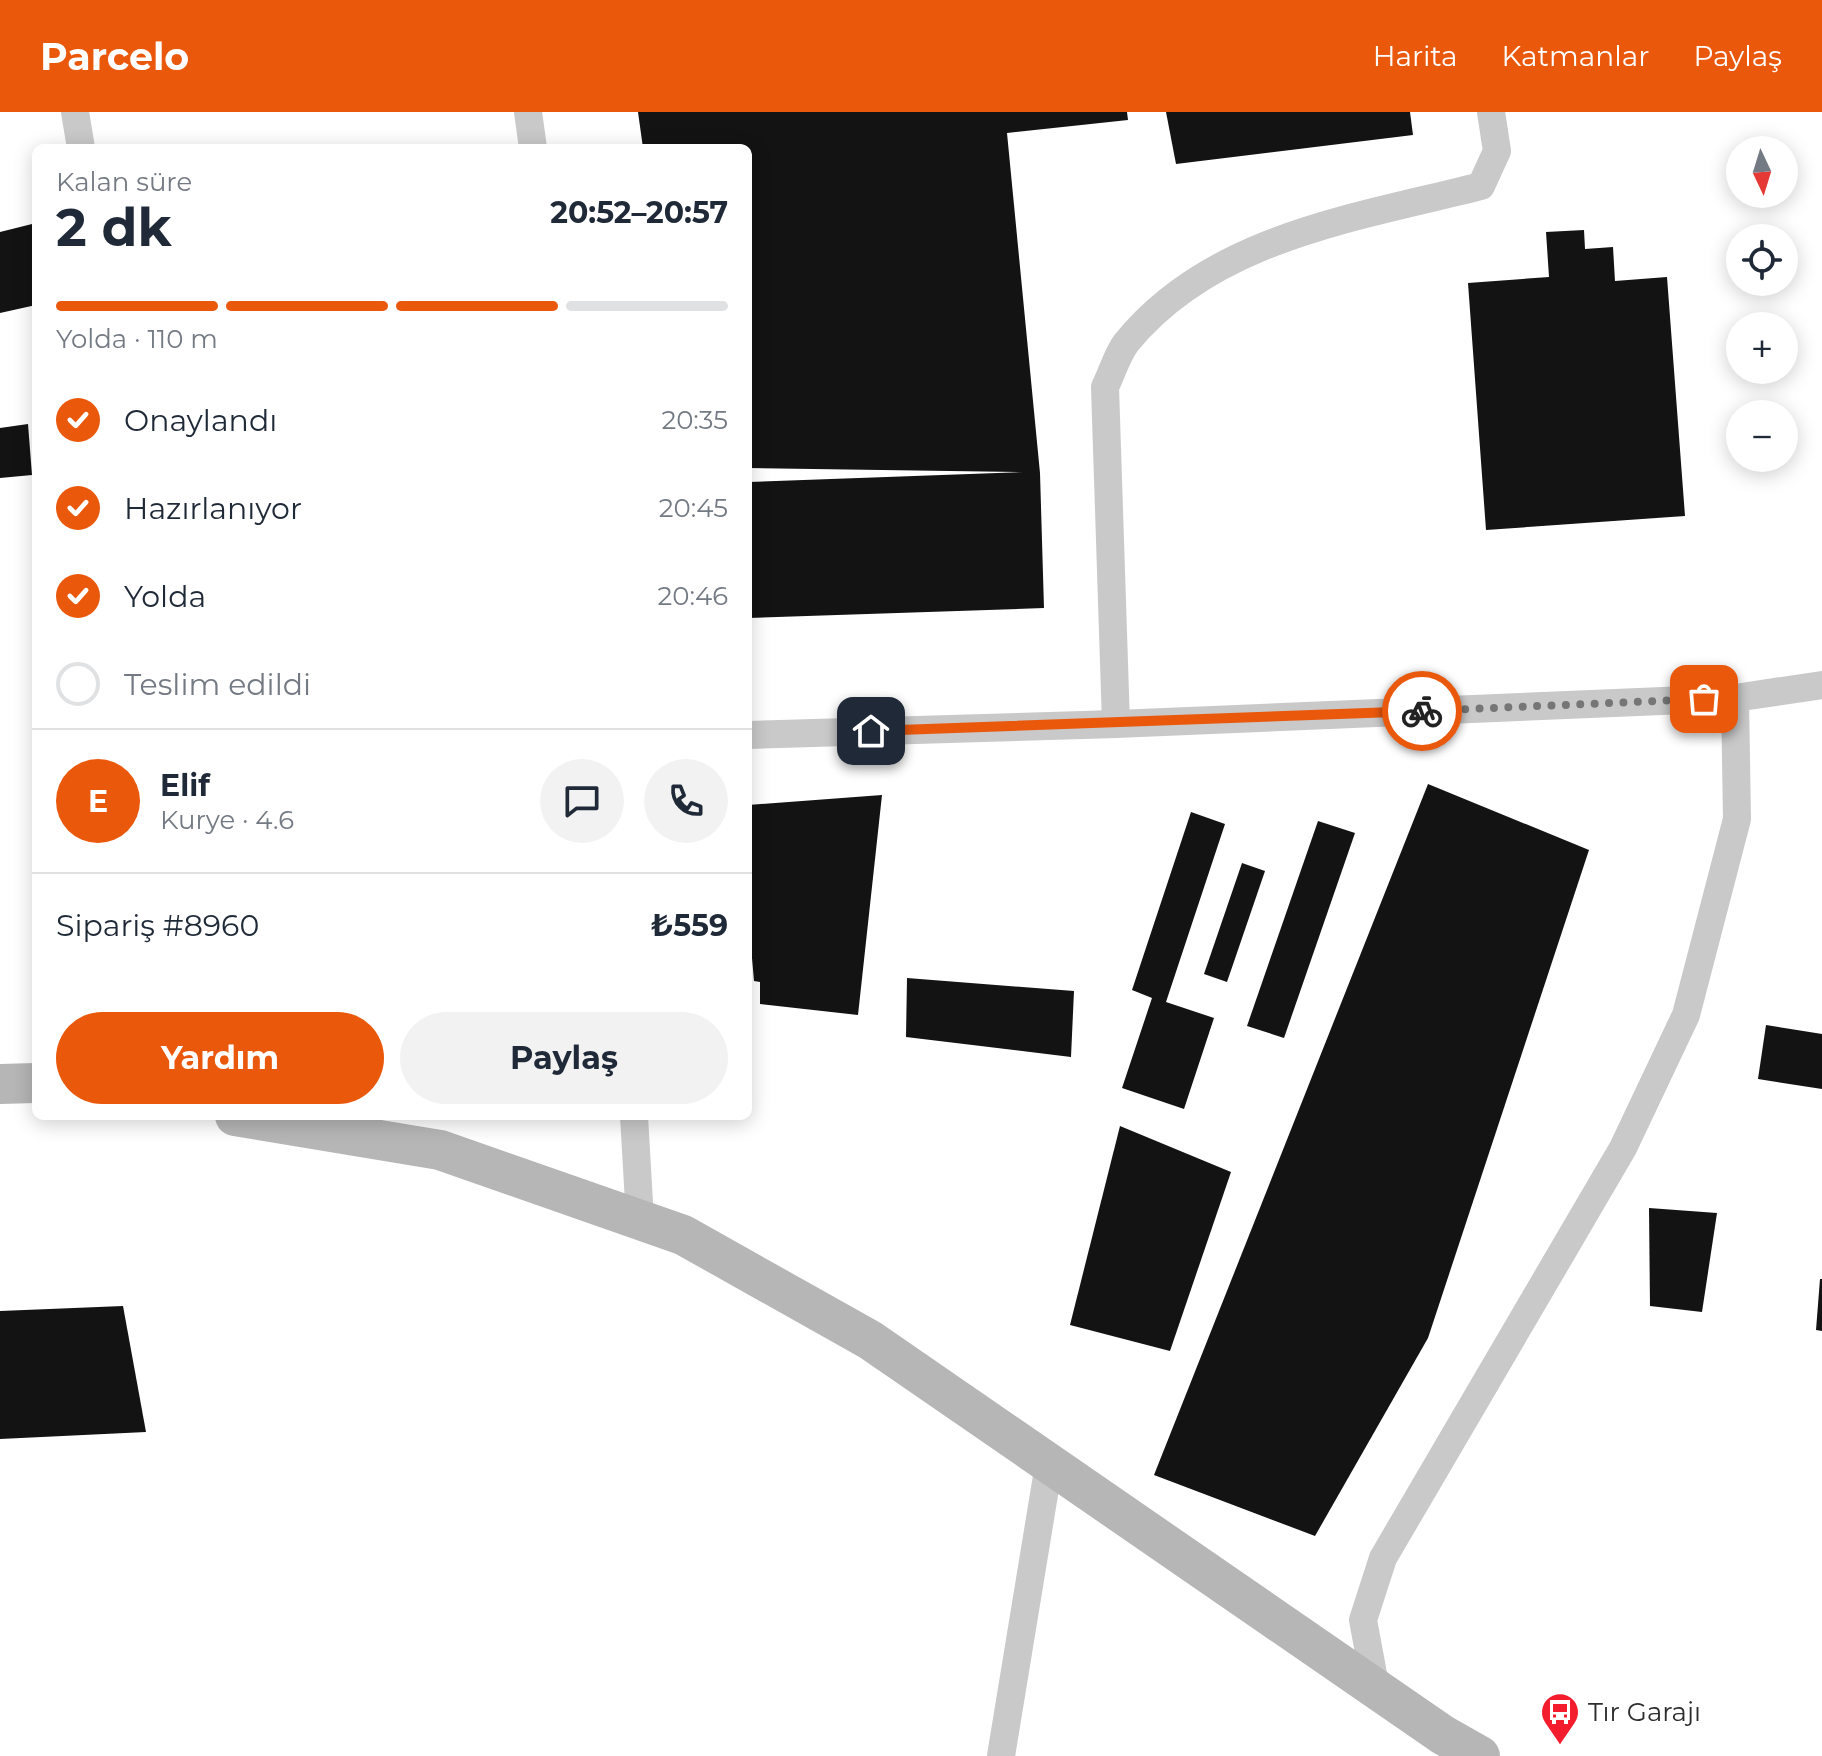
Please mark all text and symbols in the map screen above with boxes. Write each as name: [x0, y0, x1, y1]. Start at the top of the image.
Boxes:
text: Parcelo: [40, 33, 189, 80]
text: Harita: [1373, 39, 1458, 73]
text: Katmanlar: [1502, 39, 1649, 73]
text: Paylaş: [1693, 39, 1782, 73]
north arrow: [1726, 136, 1798, 208]
map controls: [1726, 136, 1798, 472]
text: Kalan süre: [56, 166, 192, 198]
text: 20:52–20:57: [550, 194, 728, 231]
text: 2 dk: [56, 196, 171, 259]
button: locate: [1726, 224, 1798, 296]
button: +: [1726, 312, 1798, 384]
text: Yolda · 110 m: [56, 323, 218, 355]
icon: check: [56, 398, 100, 442]
button: −: [1726, 400, 1798, 472]
text: Onaylandı: [124, 402, 277, 439]
text: 20:35: [661, 404, 728, 436]
icon: check: [56, 486, 100, 530]
text: Hazırlanıyor: [124, 490, 302, 527]
text: 20:45: [659, 492, 728, 524]
icon: check: [56, 574, 100, 618]
text: Yolda: [124, 578, 206, 615]
text: 20:46: [658, 580, 728, 612]
pin: [1670, 665, 1738, 733]
text: Teslim edildi: [124, 666, 311, 703]
courier: [1382, 671, 1462, 751]
icon: bag: [1682, 677, 1726, 721]
icon: bike: [1400, 689, 1444, 733]
pin: [837, 697, 905, 765]
icon: home: [849, 709, 893, 753]
button: chat: [540, 759, 624, 843]
button: phone: [644, 759, 728, 843]
text: Elif: [160, 767, 210, 804]
text: E: [88, 783, 108, 820]
text: Kurye · 4.6: [160, 804, 294, 836]
text: Sipariş #8960: [56, 907, 259, 944]
text: ₺559: [651, 907, 728, 944]
button: Yardım: [56, 1012, 384, 1104]
button: Paylaş: [400, 1012, 728, 1104]
bus stop icon: Tır Garajı: [1539, 1691, 1581, 1746]
place label: Tır Garajı: [1588, 1696, 1701, 1728]

